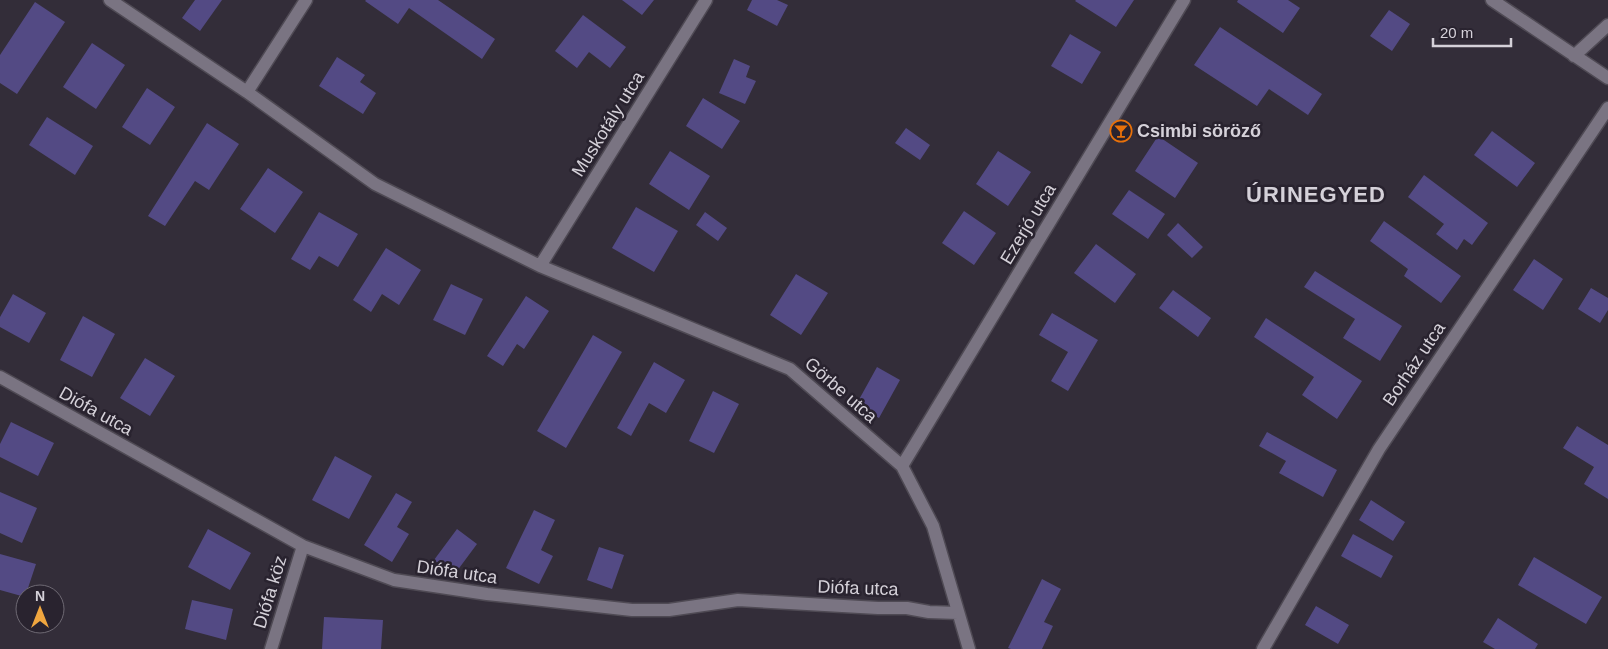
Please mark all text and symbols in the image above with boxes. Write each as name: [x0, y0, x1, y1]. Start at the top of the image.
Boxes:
scale bar: [1433, 15, 1510, 47]
text: 20 m: [1440, 24, 1473, 41]
street label: Muskotály utca: [568, 67, 649, 180]
bar icon: Csimbi söröző: [1109, 119, 1133, 143]
place label: Csimbi söröző: [1137, 121, 1261, 141]
street label: Ezerjó utca: [996, 179, 1060, 268]
district label: ÚRINEGYED: [1246, 182, 1386, 207]
street label: Borház utca: [1379, 318, 1450, 409]
street label: Görbe utca: [801, 353, 882, 427]
street label: Diófa utca: [56, 383, 137, 440]
street label: Diófa köz: [249, 553, 291, 631]
street label: Diófa utca: [415, 556, 499, 588]
street label: Diófa utca: [817, 577, 900, 599]
north arrow: [15, 584, 65, 634]
text: N: [35, 588, 45, 604]

